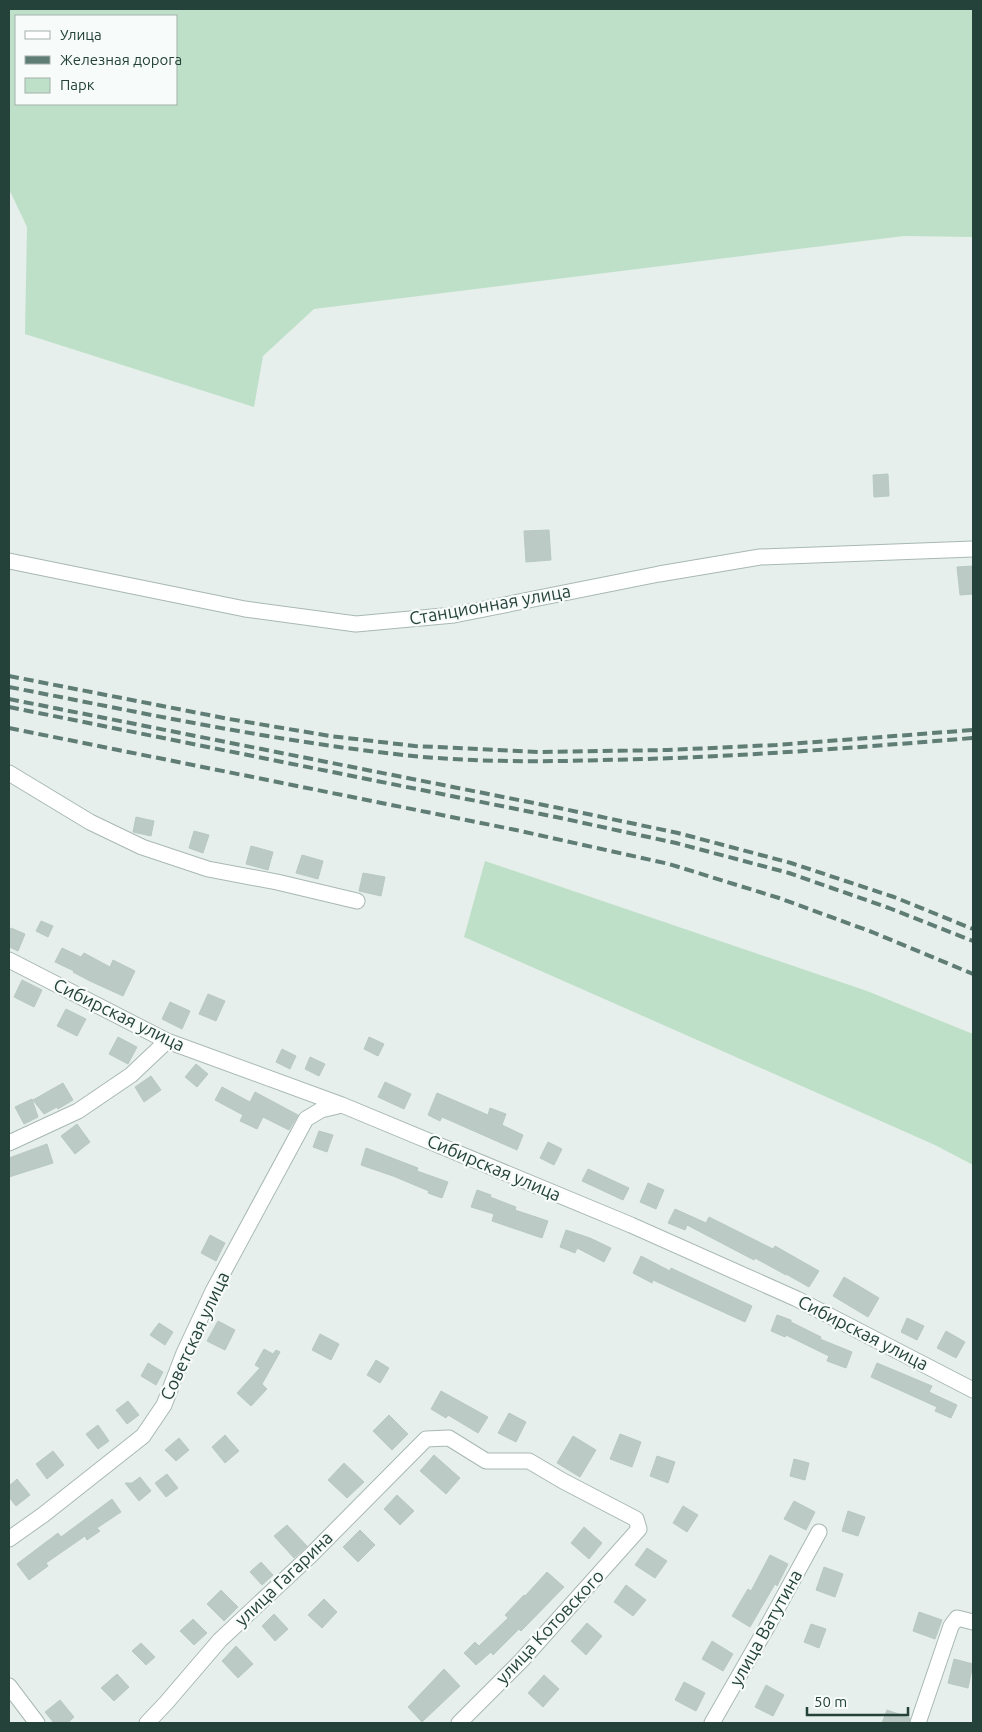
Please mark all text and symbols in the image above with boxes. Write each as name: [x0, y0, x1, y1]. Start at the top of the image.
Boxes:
legend: [15, 15, 178, 105]
text: Улица: [60, 26, 102, 43]
text: Железная дорога: [60, 51, 182, 68]
text: Парк: [60, 76, 95, 93]
street label: Станционная улица: [408, 580, 572, 628]
street label: Сибирская улица: [51, 974, 188, 1055]
street label: Сибирская улица: [425, 1130, 564, 1204]
street label: Советская улица: [156, 1268, 233, 1403]
street label: Сибирская улица: [795, 1291, 932, 1374]
street label: улица Гагарина: [231, 1527, 336, 1630]
street label: улица Котовского: [491, 1565, 607, 1688]
street label: улица Ватутина: [725, 1566, 805, 1689]
scale bar: [807, 1684, 908, 1716]
text: 50 m: [814, 1693, 847, 1710]

